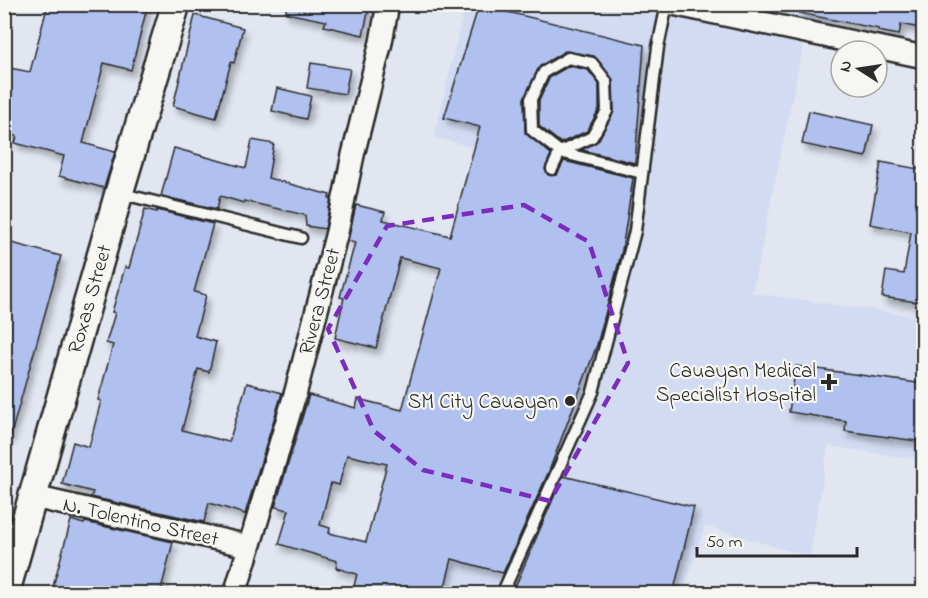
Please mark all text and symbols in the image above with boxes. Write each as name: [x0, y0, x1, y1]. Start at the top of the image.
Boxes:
north arrow: [829, 39, 889, 99]
text: N: [833, 58, 859, 74]
street label: Roxas Street: [61, 242, 121, 358]
street label: Rivera Street: [292, 245, 350, 358]
place label: Cauayan Medical Specialist Hospital: [656, 357, 816, 411]
marker: Cauayan Medical Specialist Hospital: [820, 373, 838, 391]
place label: SM City Cauayan: [408, 388, 558, 420]
marker: SM City Cauayan: [563, 394, 577, 408]
street label: N. Tolentino Street: [60, 490, 221, 555]
scale bar: [697, 520, 858, 558]
text: 50 m: [706, 530, 743, 556]

